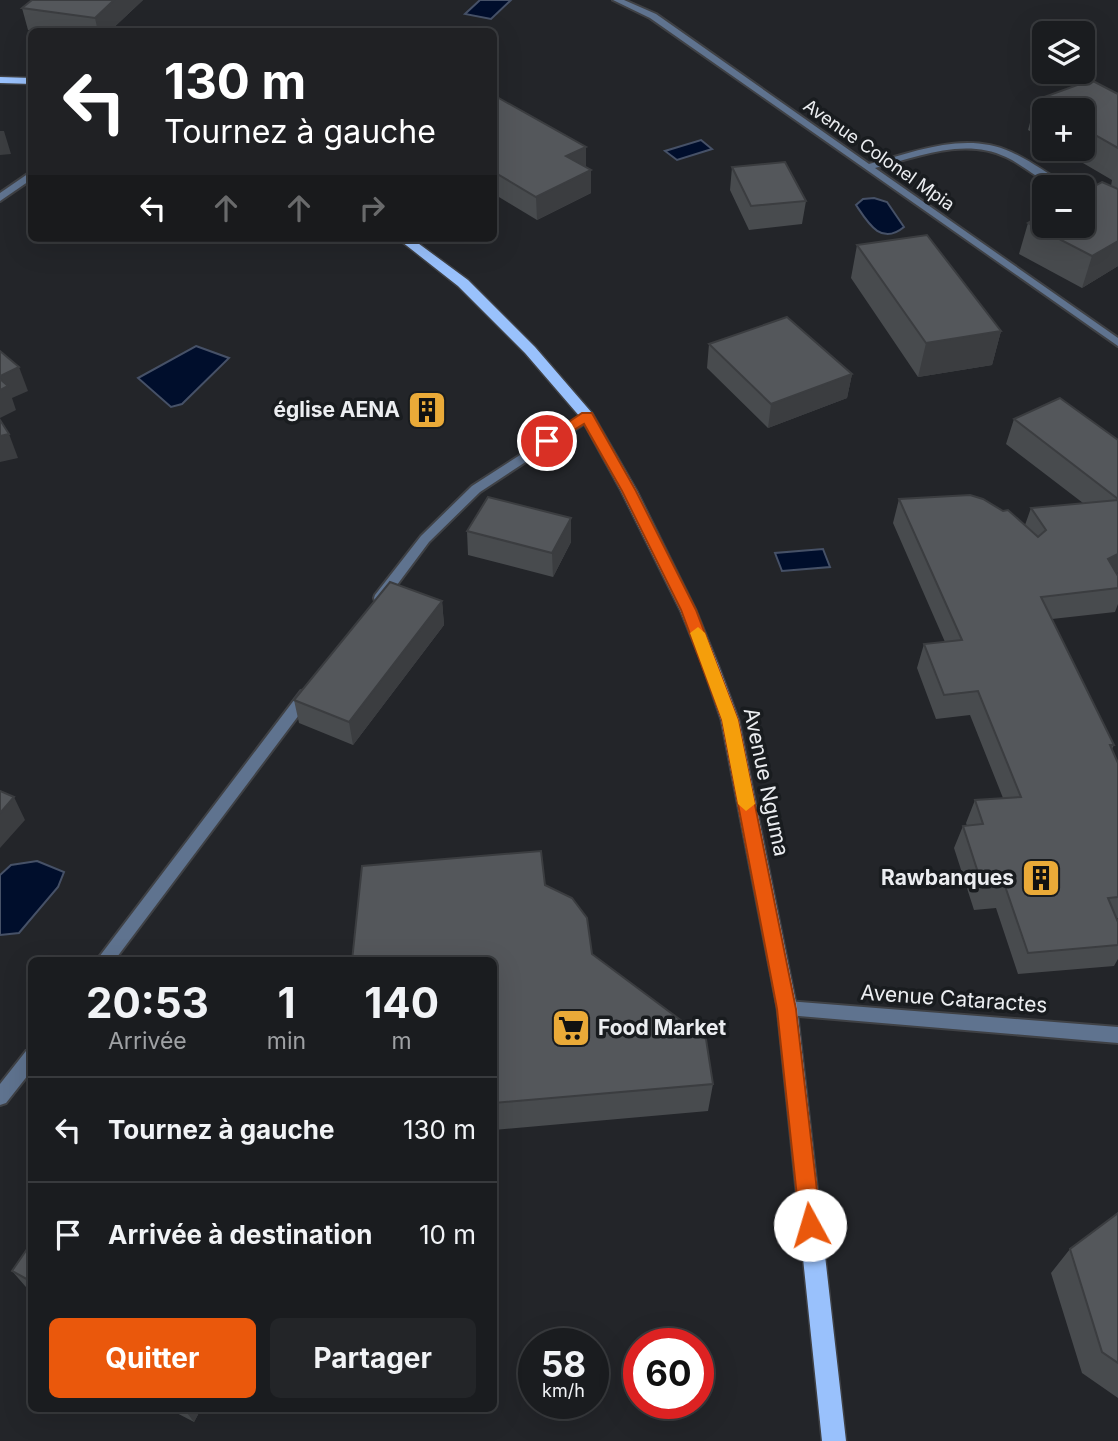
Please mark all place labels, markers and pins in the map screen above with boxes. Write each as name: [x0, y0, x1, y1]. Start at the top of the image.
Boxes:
building icon: église AENA: [406, 389, 448, 431]
place label: église AENA: [273, 397, 400, 422]
pin: [517, 411, 577, 471]
building icon: Rawbanques: [1020, 857, 1062, 899]
place label: Rawbanques: [881, 865, 1014, 890]
supermarket icon: Food Market: [550, 1007, 592, 1049]
place label: Food Market: [598, 1015, 727, 1040]

